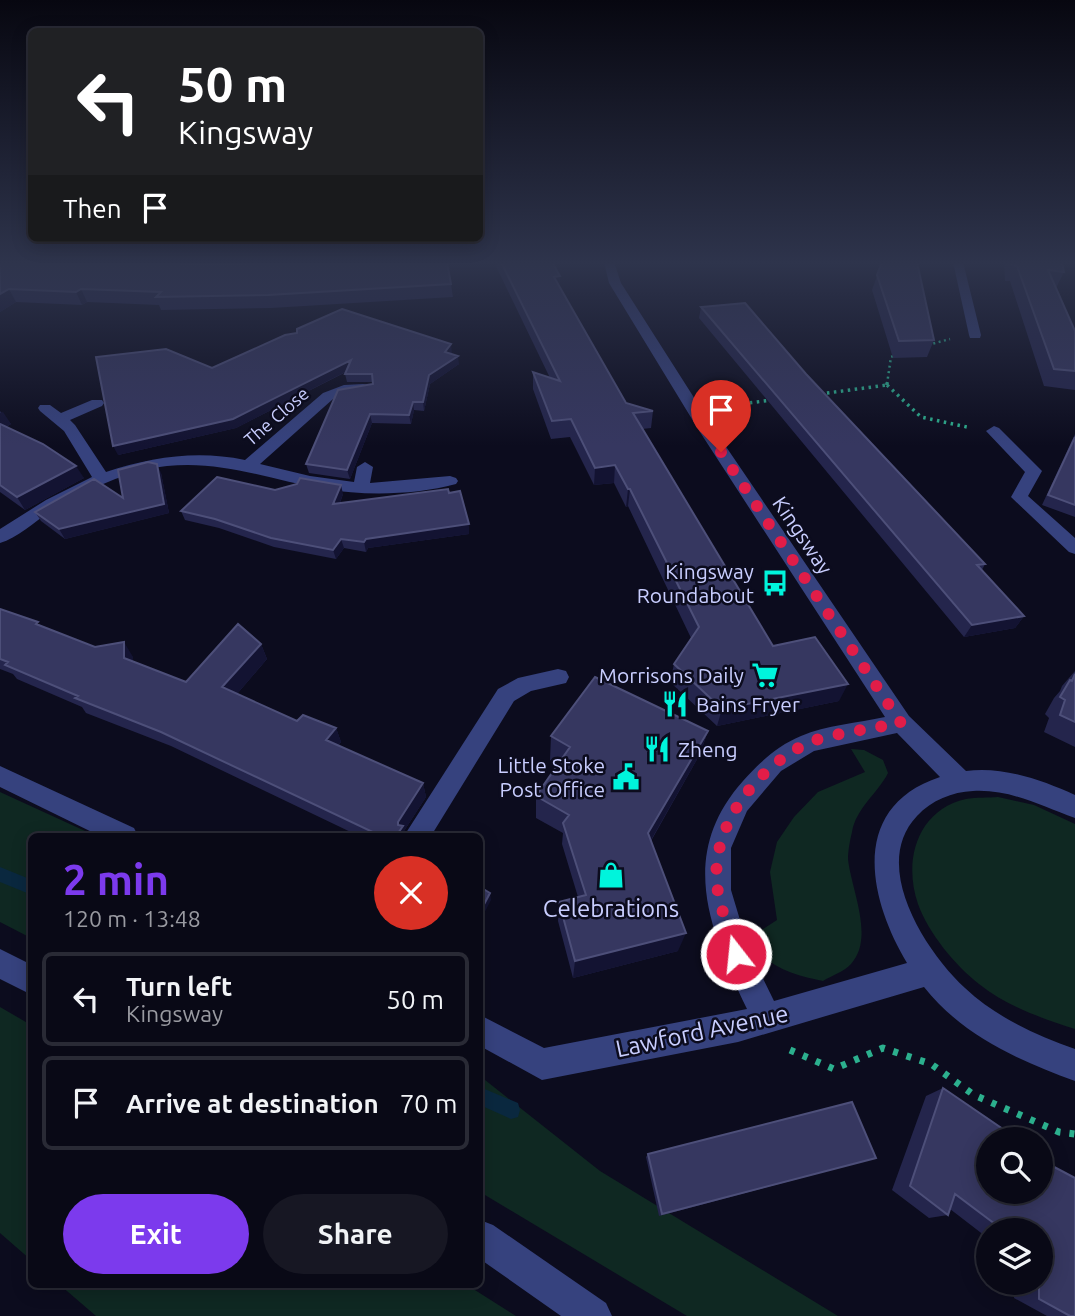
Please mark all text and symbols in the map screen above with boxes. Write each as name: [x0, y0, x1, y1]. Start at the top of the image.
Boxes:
icon: left: [63, 56, 154, 147]
text: 50 m: [178, 56, 287, 111]
text: Kingsway: [178, 114, 313, 150]
icon: arrive: [136, 189, 174, 227]
text: Then: [63, 194, 122, 223]
pin: [691, 380, 751, 452]
street label: The Close: [240, 383, 312, 449]
icon: arrive: [702, 391, 740, 429]
street label: Kingsway: [768, 492, 838, 578]
place label: Kingsway Roundabout: [637, 559, 754, 607]
bus stop icon: Kingsway Roundabout: [760, 568, 790, 598]
supermarket icon: Morrisons Daily: [750, 660, 780, 690]
place label: Morrisons Daily: [599, 663, 744, 687]
restaurant icon: Bains Fryer: [660, 689, 690, 719]
place label: Bains Fryer: [696, 692, 800, 716]
restaurant icon: Zheng: [642, 734, 672, 764]
place label: Zheng: [678, 737, 738, 761]
place label: Little Stoke Post Office: [497, 753, 605, 801]
public building icon: Little Stoke Post Office: [611, 762, 641, 792]
text: 2 min: [63, 856, 169, 903]
button: close: [374, 856, 448, 930]
shop icon: Celebrations: [596, 860, 626, 890]
place label: Celebrations: [543, 895, 679, 922]
text: 120 m · 13:48: [63, 906, 201, 931]
position arrow: [699, 917, 773, 991]
text: Turn left: [126, 972, 232, 1001]
icon: left: [67, 980, 105, 1018]
text: 50 m: [386, 985, 444, 1014]
street label: Lawford Avenue: [613, 1000, 791, 1062]
text: Kingsway: [126, 1001, 223, 1026]
icon: arrive: [67, 1084, 105, 1122]
text: Arrive at destination: [126, 1089, 379, 1118]
text: 70 m: [400, 1089, 457, 1118]
map controls: [976, 1127, 1053, 1295]
button: search: [976, 1127, 1053, 1204]
button: Exit: [63, 1194, 249, 1274]
button: Share: [263, 1194, 448, 1274]
button: layers: [976, 1218, 1053, 1295]

